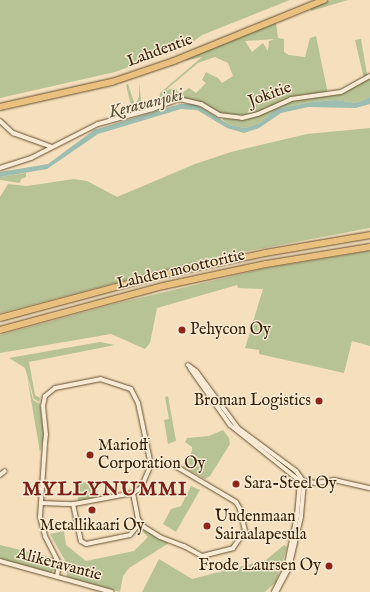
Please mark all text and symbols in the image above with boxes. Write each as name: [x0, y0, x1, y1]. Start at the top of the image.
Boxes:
street label: Lahdentie: [125, 30, 195, 72]
street label: Jokitie: [246, 78, 294, 112]
water label: Keravanjoki: [107, 85, 185, 123]
street label: Lahden moottoritie: [115, 246, 247, 294]
place label: Pehycon Oy: [190, 320, 271, 340]
marker: Pehycon Oy: [177, 325, 187, 335]
place label: Broman Logistics: [194, 391, 311, 411]
marker: Broman Logistics: [314, 396, 324, 406]
place label: Marioff Corporation Oy: [98, 436, 205, 474]
marker: Marioff Corporation Oy: [85, 450, 95, 460]
place label: Sara-Steel Oy: [244, 474, 337, 494]
district label: MYLLYNUMMI: [22, 477, 188, 501]
marker: Sara-Steel Oy: [231, 479, 241, 489]
marker: Metallikaari Oy: [87, 505, 97, 515]
place label: Uudenmaan Sairaalapesula: [215, 507, 307, 545]
place label: Metallikaari Oy: [40, 516, 144, 536]
marker: Uudenmaan Sairaalapesula: [202, 521, 212, 531]
street label: Alikeravantie: [14, 544, 104, 586]
place label: Frode Laursen Oy: [199, 556, 321, 576]
marker: Frode Laursen Oy: [324, 561, 334, 571]

